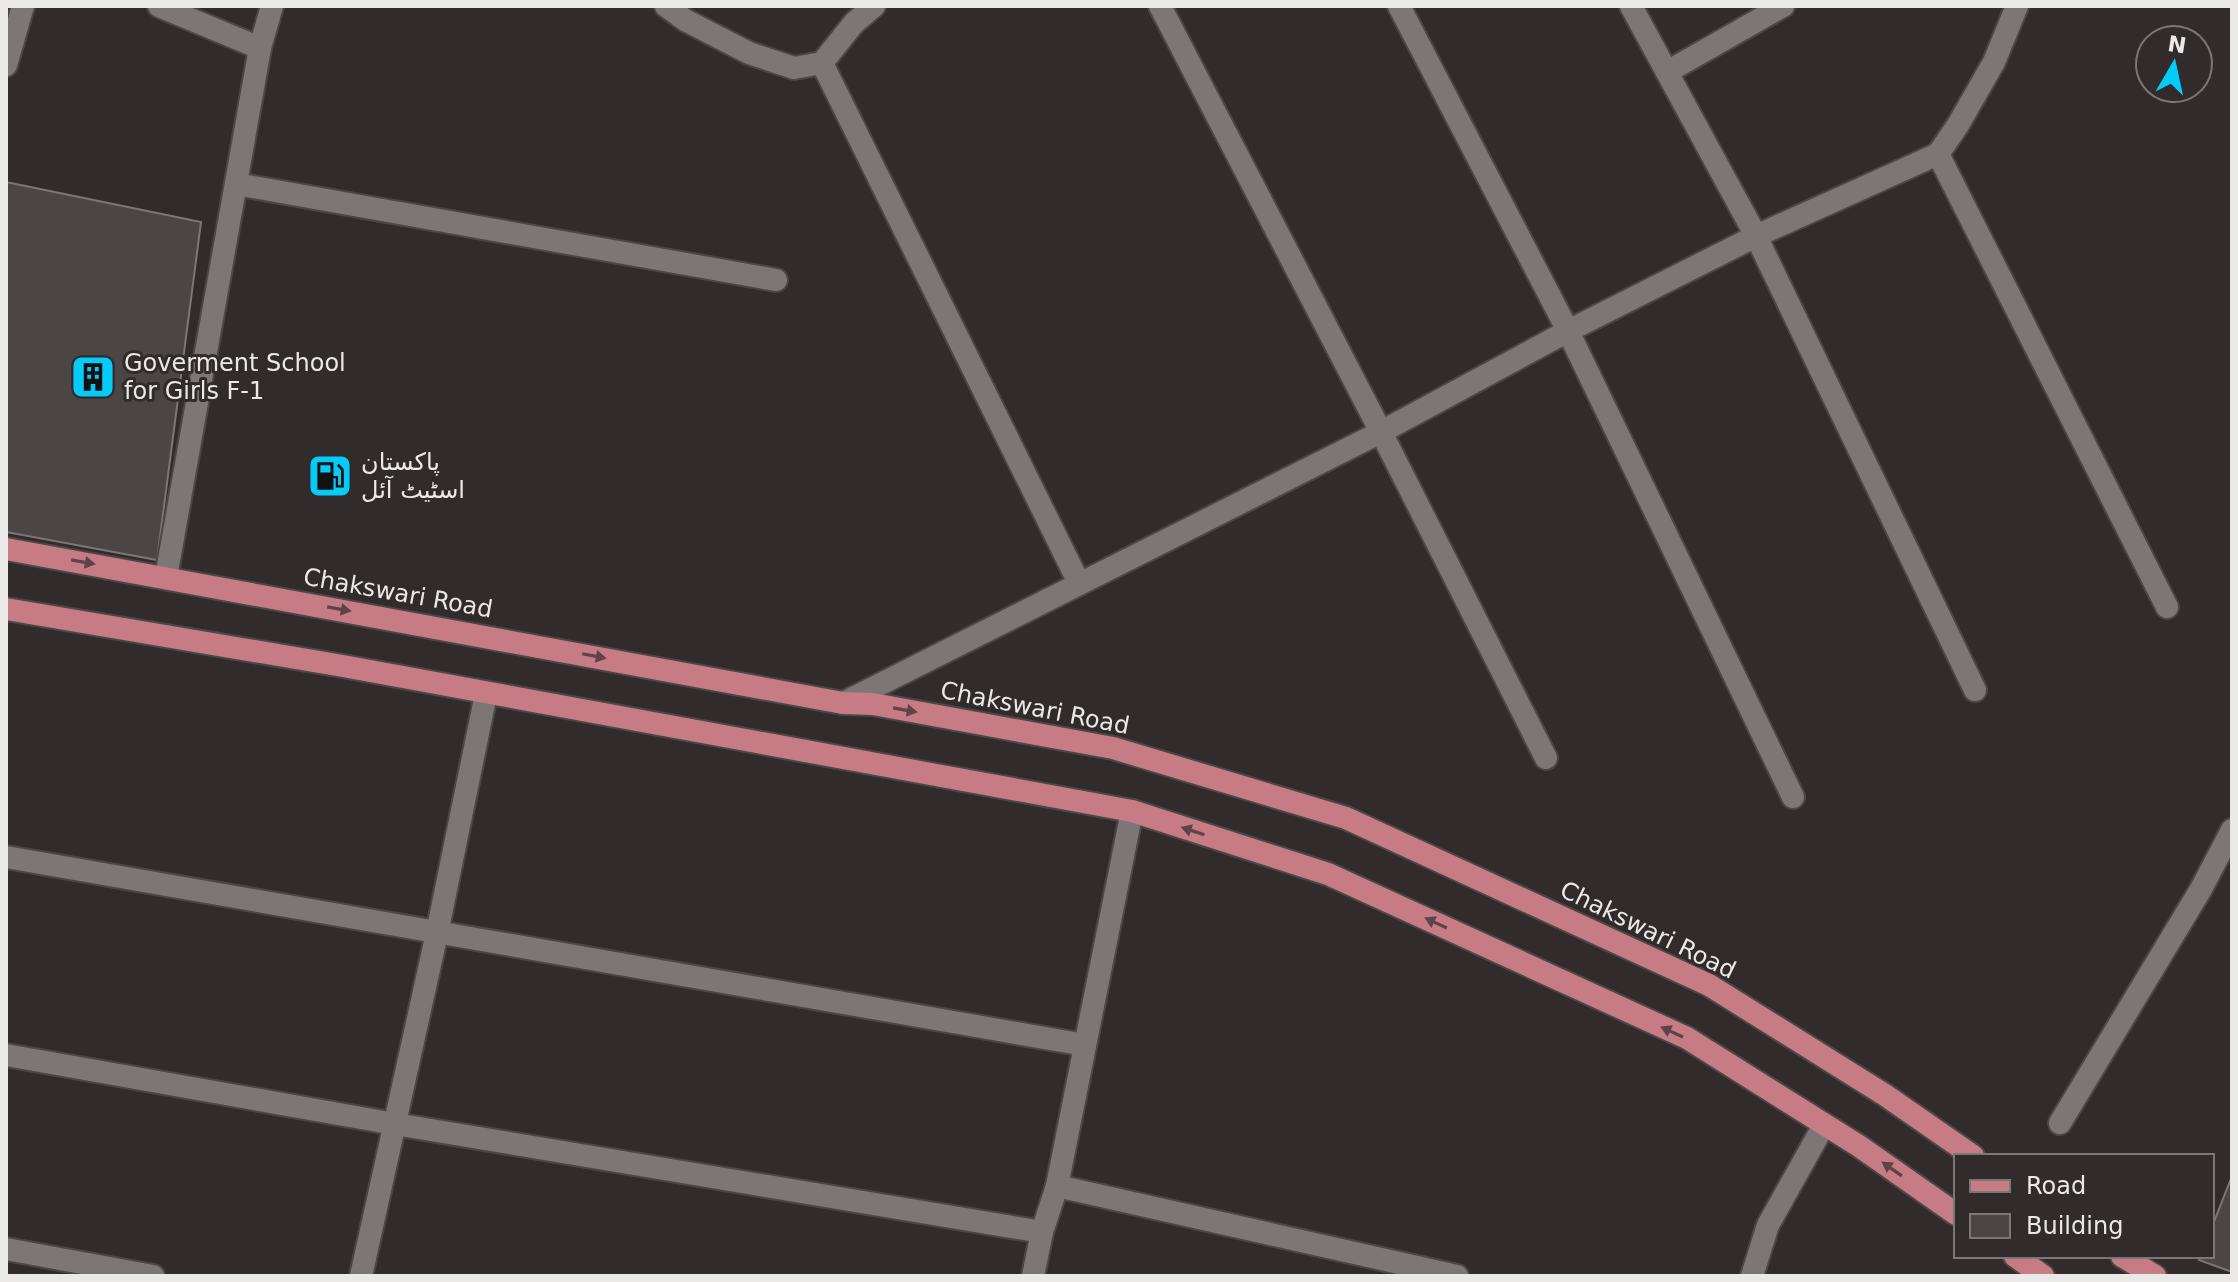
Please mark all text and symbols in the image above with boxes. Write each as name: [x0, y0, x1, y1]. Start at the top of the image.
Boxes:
north arrow: [2134, 24, 2214, 104]
text: N: [2166, 31, 2188, 59]
place label: Goverment School for Girls F-1: [124, 349, 346, 405]
building icon: Goverment School for Girls F-1: [69, 353, 117, 401]
place label: پاکستان اسٹیٹ آئل: [361, 448, 465, 504]
fuel station icon: پاکستان اسٹیٹ آئل: [306, 452, 354, 500]
one-way arrow: [71, 557, 96, 569]
street label: Chakswari Road: [301, 563, 495, 623]
one-way arrow: [326, 603, 351, 615]
one-way arrow: [582, 651, 607, 663]
street label: Chakswari Road: [938, 676, 1132, 740]
one-way arrow: [893, 704, 918, 716]
one-way arrow: [1181, 824, 1205, 836]
street label: Chakswari Road: [1556, 875, 1740, 985]
one-way arrow: [1424, 916, 1447, 930]
one-way arrow: [1660, 1025, 1684, 1038]
legend: [1954, 1154, 2214, 1258]
one-way arrow: [1882, 1162, 1903, 1177]
text: Road: [2026, 1172, 2086, 1200]
text: Building: [2026, 1212, 2123, 1240]

